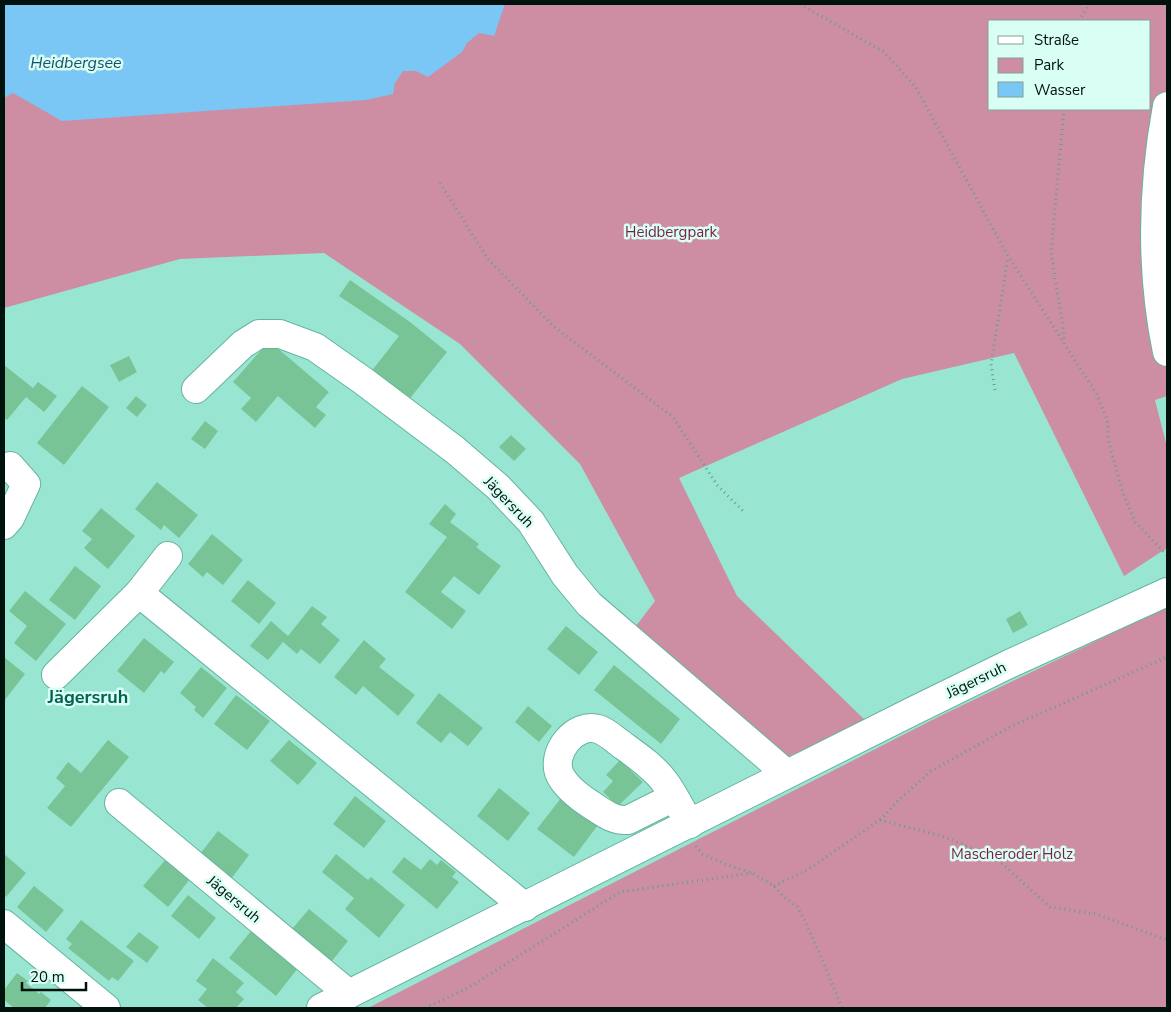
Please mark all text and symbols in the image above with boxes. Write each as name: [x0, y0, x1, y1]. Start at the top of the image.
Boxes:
legend: [988, 20, 1151, 110]
text: Straße: [1034, 30, 1079, 50]
water label: Heidbergsee: [30, 52, 122, 74]
text: Park: [1034, 55, 1064, 75]
text: Wasser: [1034, 80, 1086, 100]
park label: Heidbergpark: [625, 222, 717, 242]
street label: Jägersruh: [479, 471, 539, 532]
street label: Jägersruh: [942, 657, 1009, 704]
district label: Jägersruh: [47, 685, 128, 709]
park label: Mascheroder Holz: [951, 844, 1073, 864]
street label: Jägersruh: [202, 870, 265, 927]
scale bar: [22, 960, 86, 992]
text: 20 m: [30, 967, 65, 987]

